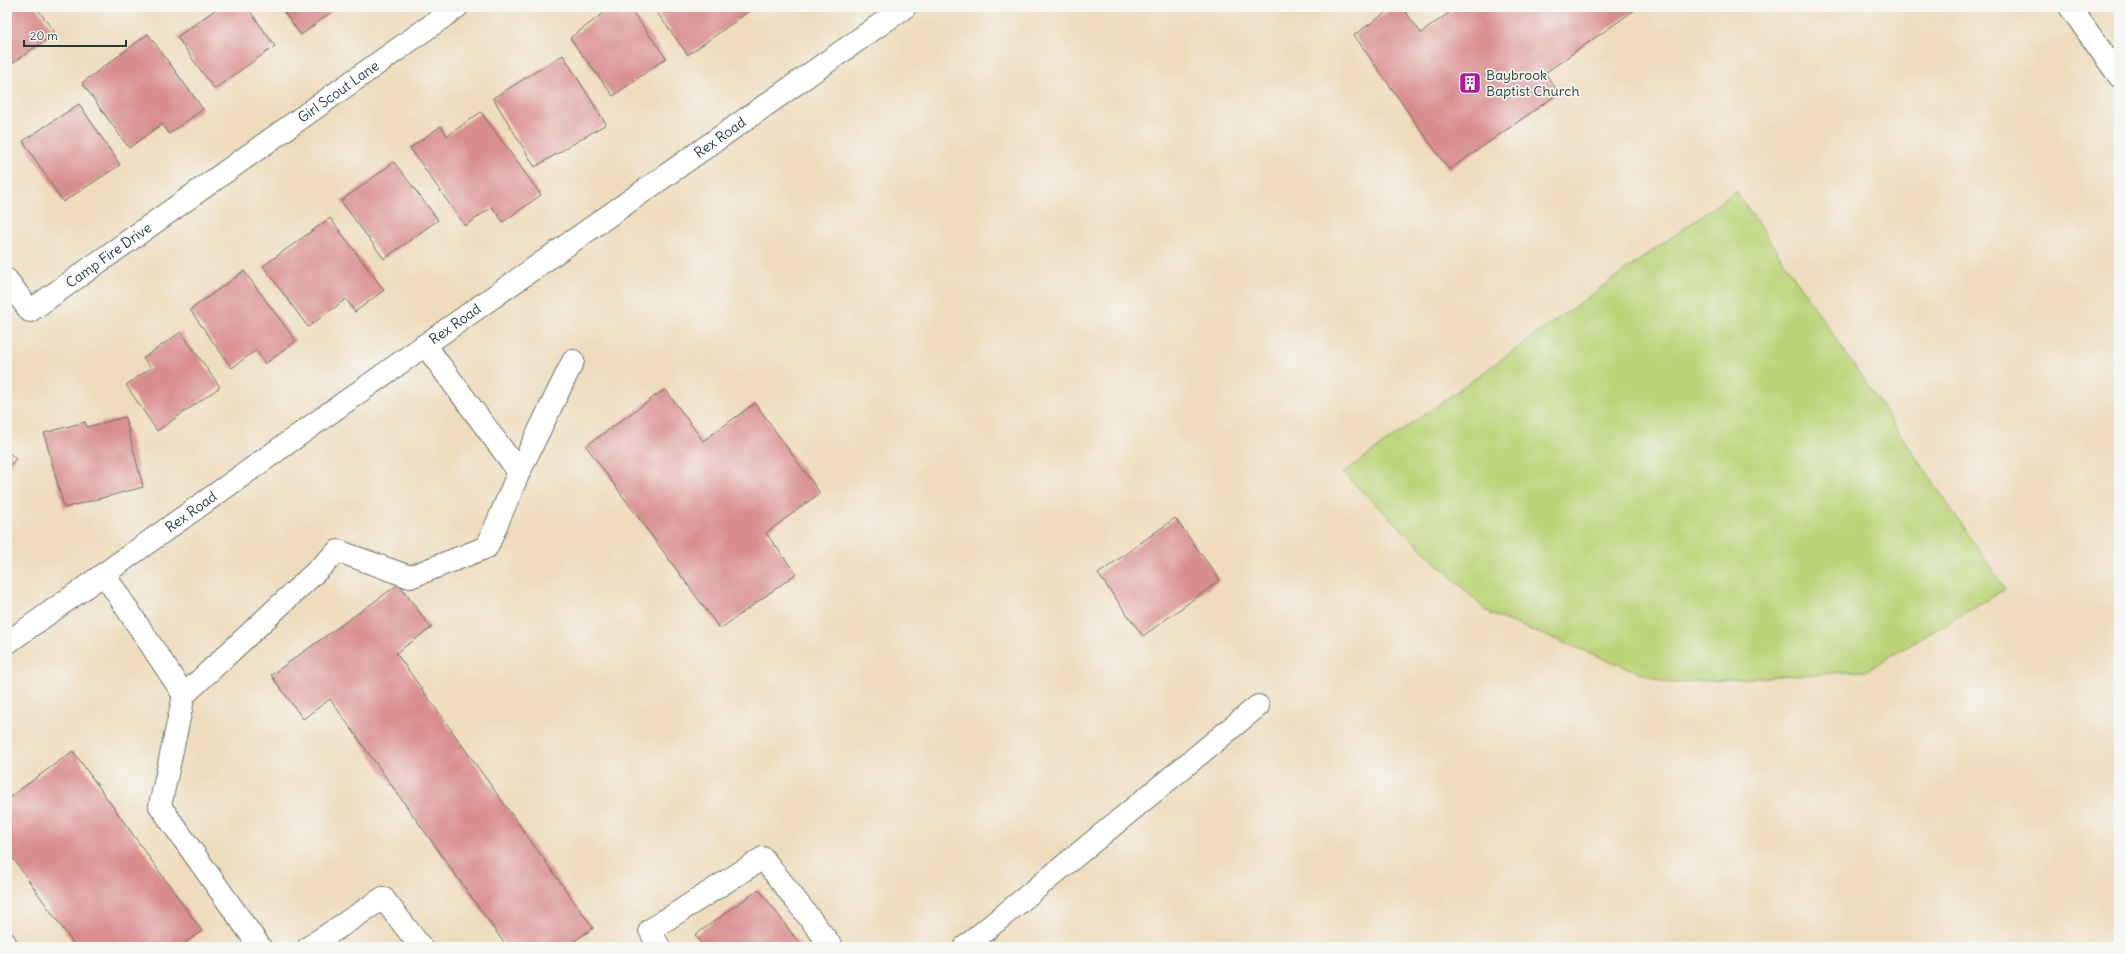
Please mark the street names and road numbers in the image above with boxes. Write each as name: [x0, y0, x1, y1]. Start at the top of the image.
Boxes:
street label: Girl Scout Lane: [294, 56, 382, 127]
street label: Rex Road: [690, 113, 749, 162]
street label: Camp Fire Drive: [62, 218, 155, 292]
street label: Rex Road: [426, 299, 484, 348]
street label: Rex Road: [162, 487, 220, 536]

